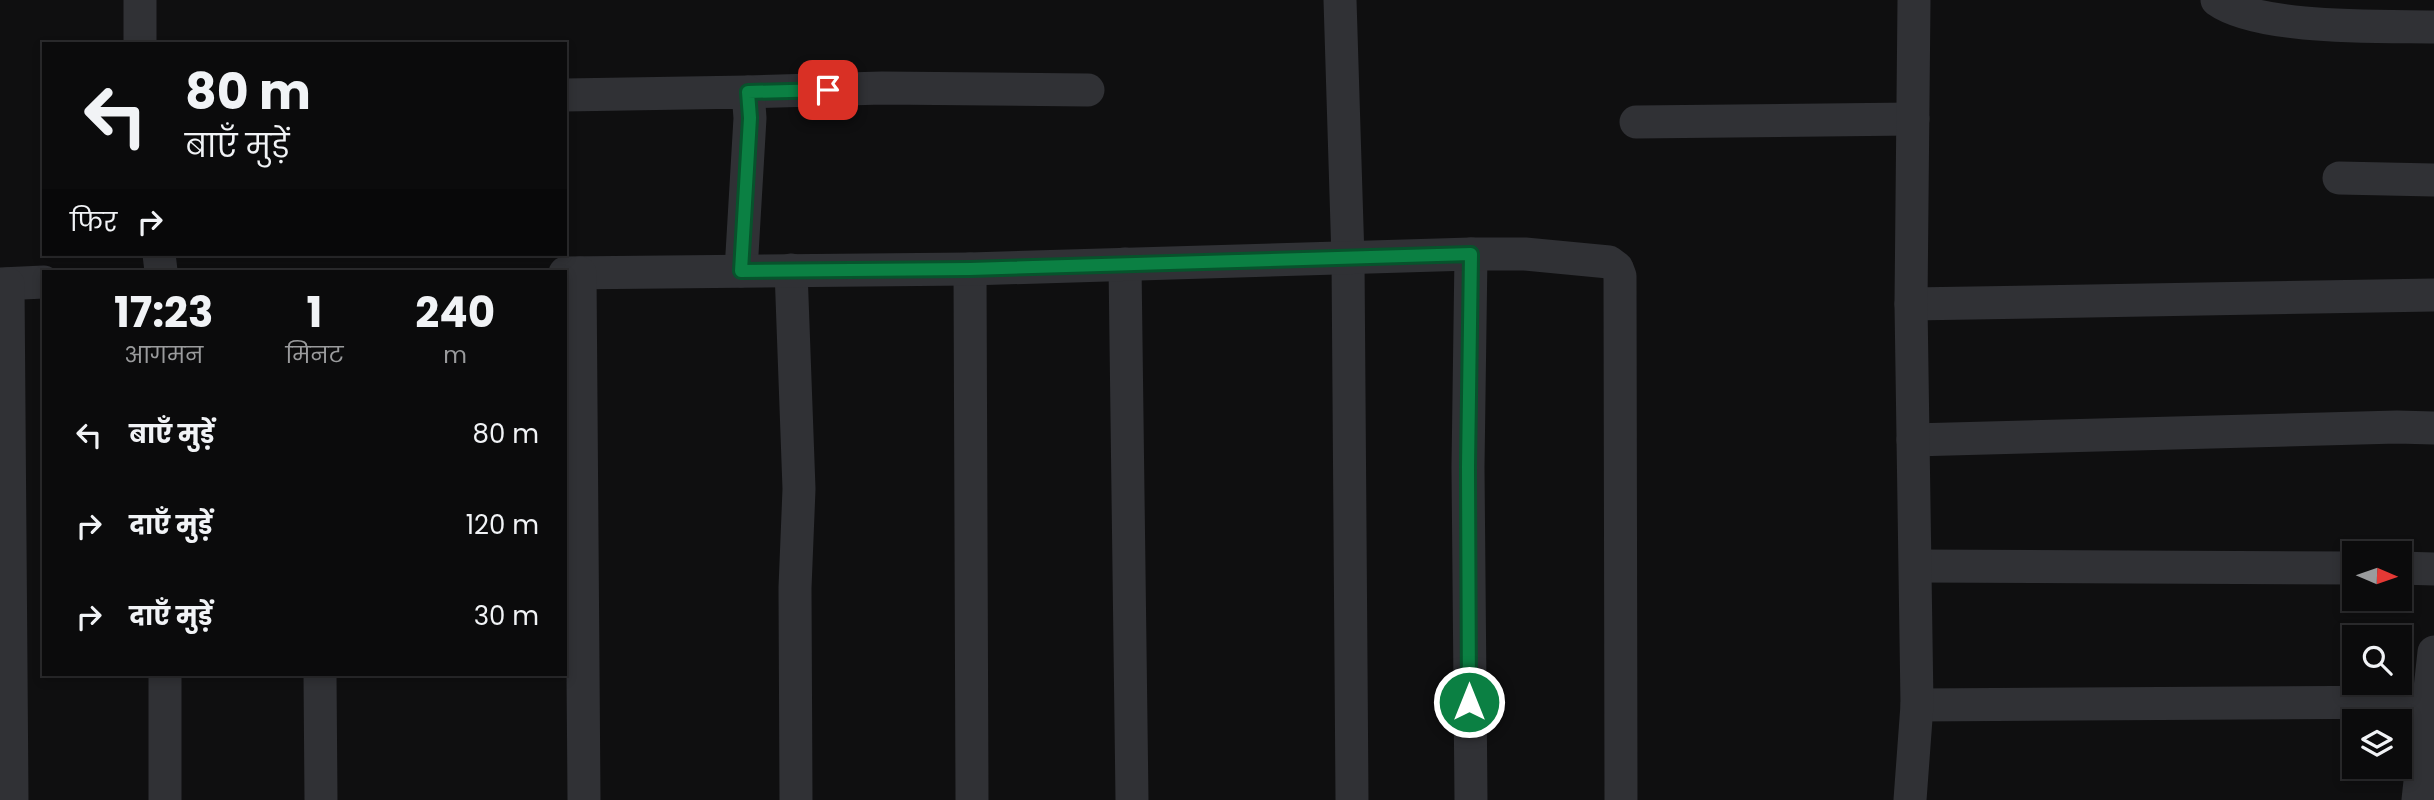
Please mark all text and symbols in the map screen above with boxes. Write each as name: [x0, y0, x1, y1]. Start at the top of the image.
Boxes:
text: 80 m: [185, 58, 311, 126]
pin: [798, 60, 858, 120]
icon: left: [70, 70, 161, 161]
icon: arrive: [809, 71, 847, 109]
text: बाएँ मुड़ें: [185, 123, 289, 168]
icon: right: [131, 203, 169, 241]
text: फिर: [70, 204, 117, 240]
text: 17:23: [114, 283, 214, 342]
text: 1: [306, 283, 322, 342]
text: 240: [415, 283, 495, 342]
text: आगमन: [124, 339, 203, 371]
text: मिनट: [285, 339, 343, 371]
text: m: [443, 339, 467, 371]
icon: left: [70, 416, 108, 454]
text: बाएँ मुड़ें: [129, 416, 214, 452]
text: 80 m: [473, 416, 539, 452]
icon: right: [70, 507, 108, 545]
text: दाएँ मुड़ें: [129, 507, 212, 543]
text: 120 m: [466, 507, 539, 543]
north arrow: [2342, 541, 2412, 611]
map controls: [2342, 541, 2412, 779]
icon: right: [70, 598, 108, 636]
text: दाएँ मुड़ें: [129, 598, 212, 634]
text: 30 m: [474, 598, 539, 634]
button: search: [2342, 625, 2412, 695]
position arrow: [1432, 665, 1506, 739]
button: layers: [2342, 709, 2412, 779]

